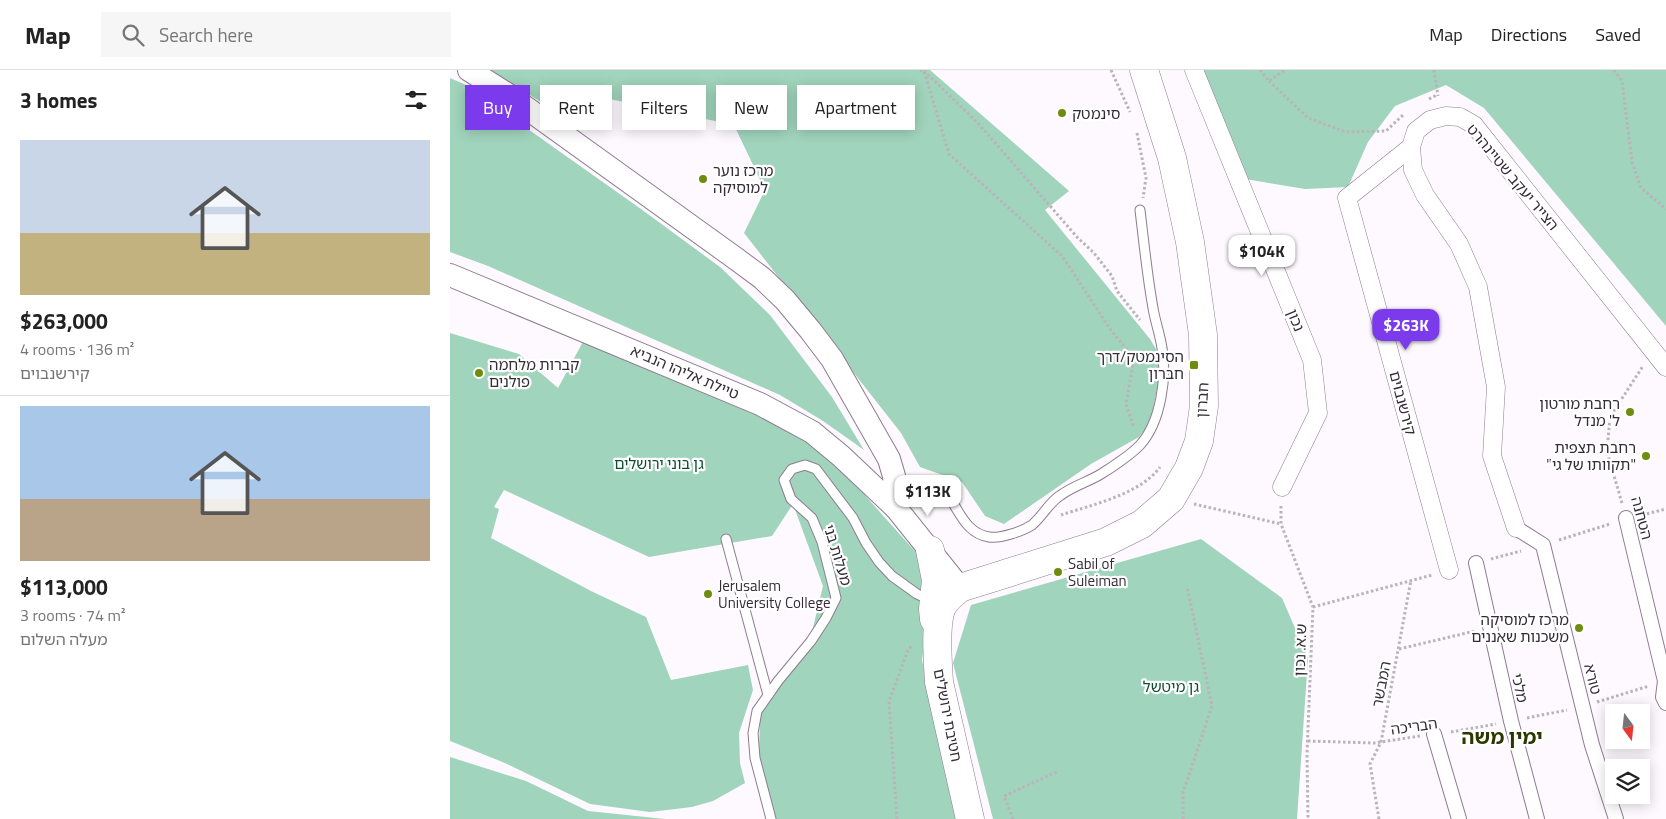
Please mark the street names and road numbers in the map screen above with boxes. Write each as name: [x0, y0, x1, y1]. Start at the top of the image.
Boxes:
street label: הצייר יעקב שטיינהרט: [1461, 119, 1565, 235]
street label: נכון: [1281, 305, 1311, 335]
street label: טיילת אליהו הנביא: [627, 339, 743, 405]
street label: קירשנבוים: [1383, 368, 1423, 438]
street label: חברון: [1190, 382, 1214, 418]
street label: הטחנה: [1625, 494, 1659, 542]
street label: מעלות בני: [818, 521, 858, 589]
street label: ש.א. נכון: [1288, 623, 1312, 677]
street label: המבשר: [1365, 659, 1397, 709]
street label: טורא: [1578, 661, 1608, 697]
street label: חטיבת ירושלים: [928, 666, 968, 764]
street label: מלכי: [1506, 671, 1534, 705]
street label: הבריכה: [1389, 711, 1439, 741]

